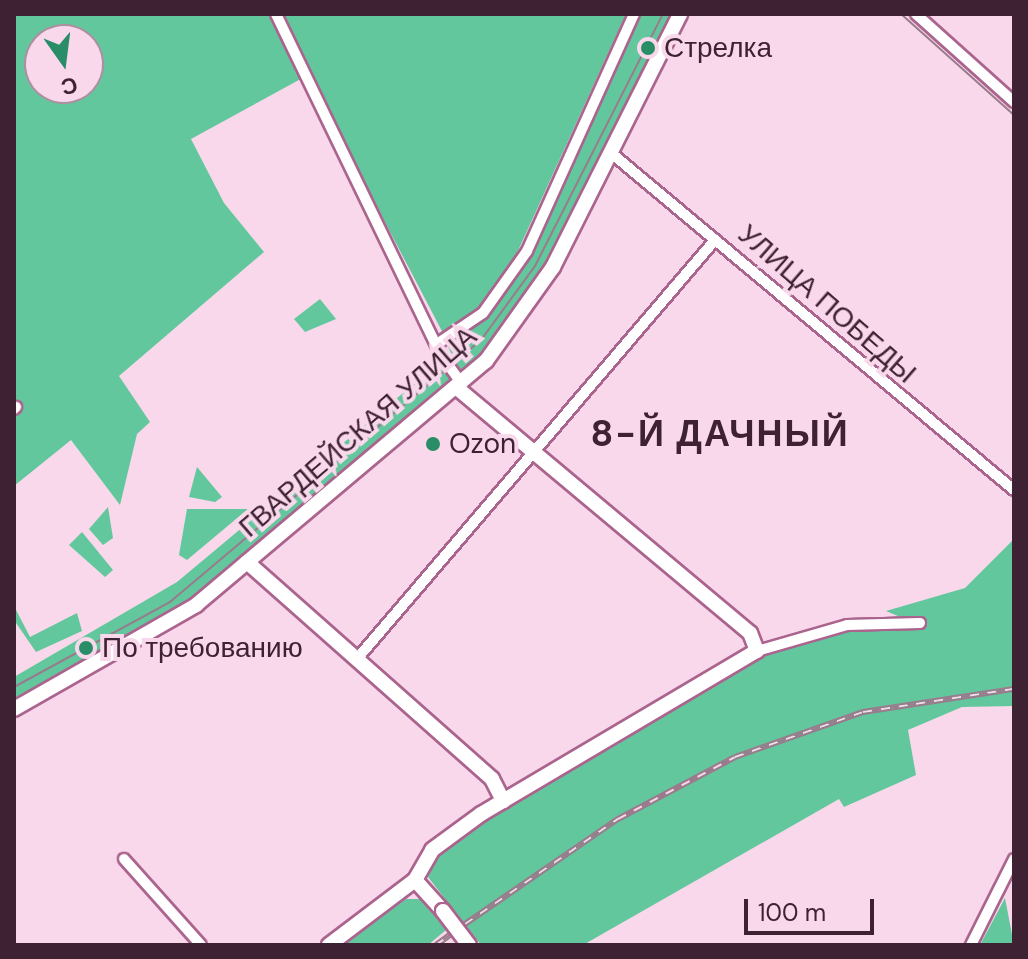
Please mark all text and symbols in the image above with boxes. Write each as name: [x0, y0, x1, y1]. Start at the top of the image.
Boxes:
north arrow: [24, 24, 104, 104]
place label: Стрелка: [664, 31, 772, 65]
marker: Стрелка: [639, 39, 657, 57]
text: С: [58, 70, 81, 102]
street label: УЛИЦА ПОБЕДЫ: [731, 218, 923, 390]
street label: ГВАРДЕЙСКАЯ УЛИЦА: [232, 320, 484, 544]
district label: 8-Й ДАЧНЫЙ: [590, 412, 850, 456]
place label: Ozon: [449, 427, 516, 461]
marker: Ozon: [424, 435, 442, 453]
place label: По требованию: [102, 631, 303, 665]
marker: По требованию: [77, 639, 95, 657]
scale bar: [748, 883, 878, 933]
text: 100 m: [758, 897, 826, 928]

